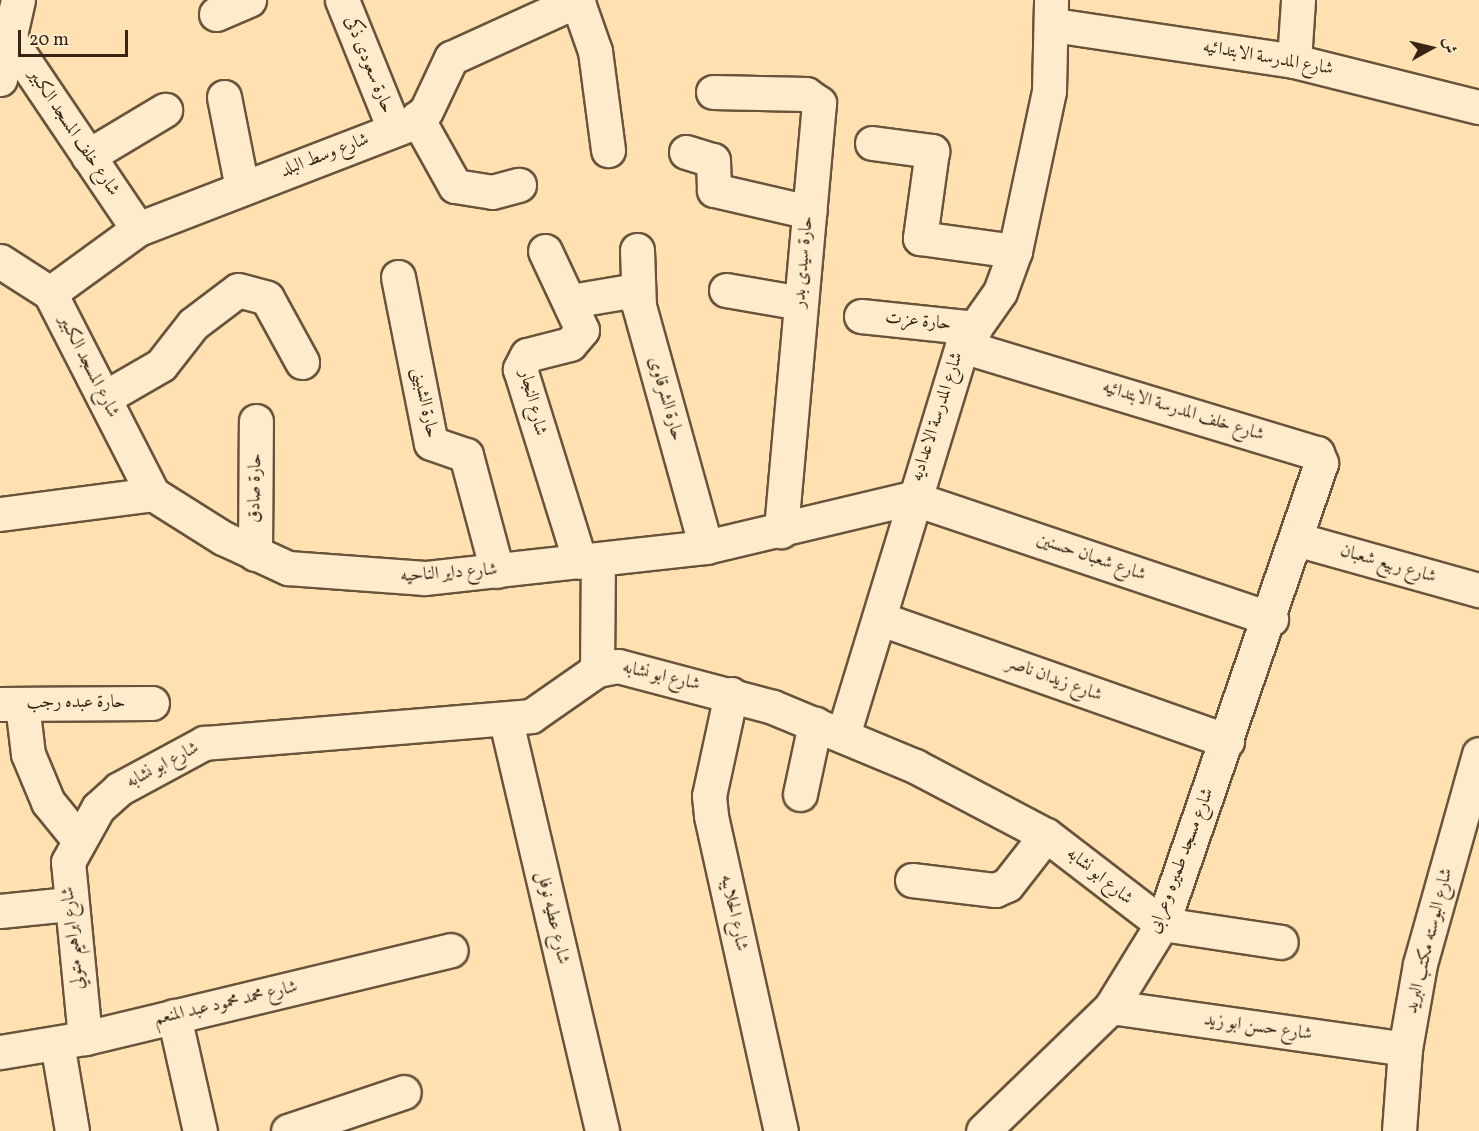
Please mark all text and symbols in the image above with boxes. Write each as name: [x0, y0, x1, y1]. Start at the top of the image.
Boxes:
street label: حارة سعودى ذكى: [339, 13, 397, 117]
scale bar: [21, 18, 130, 56]
north arrow: [1401, 18, 1461, 78]
text: 20 m: [29, 28, 69, 53]
text: ش: [1437, 36, 1461, 55]
street label: شارع المدرسة الابتدائيه: [1201, 37, 1335, 81]
street label: شارع خلف المسجد الكبير: [23, 65, 123, 201]
street label: شارع وسط البلد: [278, 129, 372, 183]
street label: حارة سيدى بدر: [789, 215, 819, 309]
street label: حارة عزت: [884, 308, 952, 336]
street label: شارع المسجد الكبير: [53, 312, 123, 422]
street label: شارع المدرسة الاعداديه: [907, 350, 969, 484]
street label: حارة الشرقاوى: [643, 354, 687, 444]
street label: حارة الشبينى: [406, 366, 442, 440]
street label: شارع النجار: [513, 368, 551, 438]
street label: شارع خلف المدرسة الابتدائيه: [1099, 377, 1267, 447]
street label: حارة صادق: [245, 453, 267, 523]
street label: شارع شعبان حسنين: [1034, 529, 1148, 587]
street label: شارع ربيع شعبان: [1337, 541, 1439, 589]
street label: شارع داير الناحيه: [400, 560, 498, 588]
street label: شارع زيدان ناصر: [1003, 653, 1105, 707]
street label: شارع ابو نشابه: [620, 658, 702, 696]
street label: حارة عبده رجب: [26, 692, 126, 714]
street label: شارع ابو نشابه: [123, 738, 203, 794]
street label: شارع مسجد طميره وعرابى: [1144, 785, 1220, 937]
street label: شارع ابو نشابه: [1061, 844, 1137, 910]
street label: شارع البوسته مكتب البريد: [1401, 866, 1459, 1016]
street label: شارع عطيه نوفل: [531, 869, 573, 967]
street label: شارع الحلايبه: [714, 873, 752, 953]
street label: شارع ابراهيم متولي: [58, 885, 90, 991]
street label: شارع محمد محمود عبد المنعم: [152, 977, 300, 1031]
street label: شارع حسن ابو زيد: [1202, 1010, 1314, 1046]

